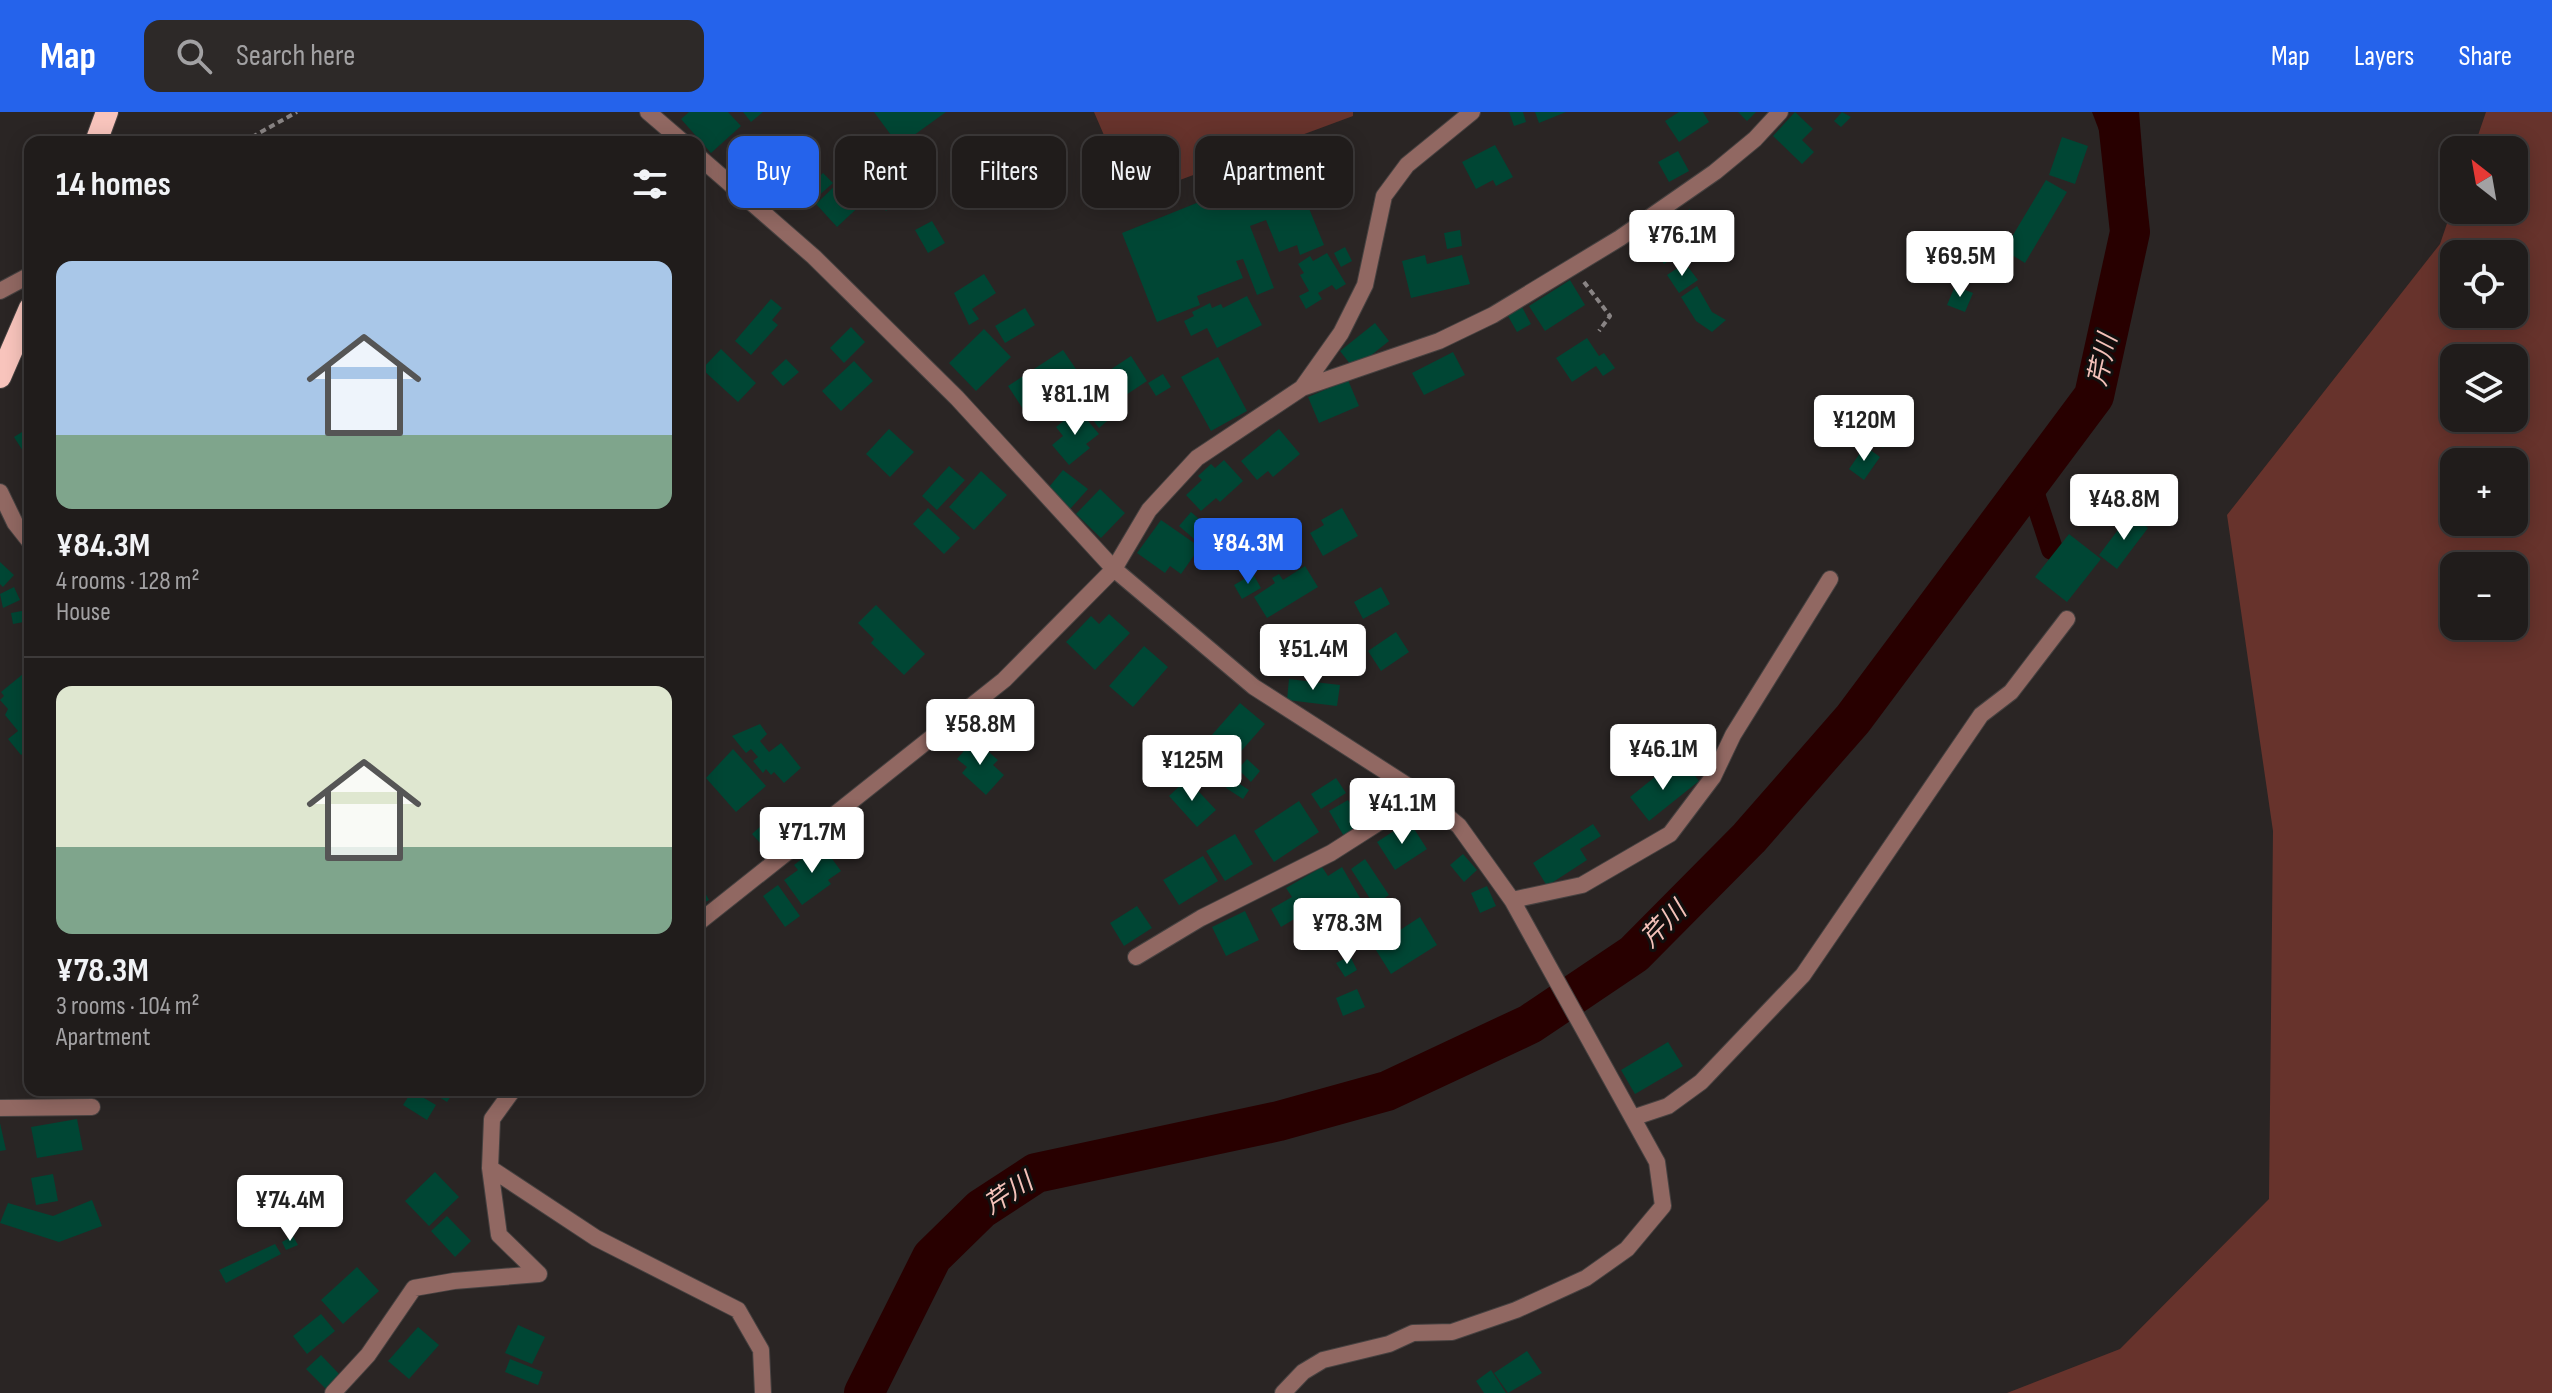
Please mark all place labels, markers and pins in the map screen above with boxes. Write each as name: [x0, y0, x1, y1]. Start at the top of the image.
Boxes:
pin: ¥76.1M: [1617, 210, 1747, 278]
pin: ¥69.5M: [1895, 231, 2025, 299]
pin: ¥81.1M: [1010, 369, 1140, 437]
pin: ¥120M: [1808, 395, 1920, 463]
pin: ¥48.8M: [2059, 474, 2189, 542]
pin: ¥84.3M: [1183, 518, 1313, 586]
pin: ¥51.4M: [1248, 624, 1378, 692]
pin: ¥58.8M: [915, 699, 1045, 767]
pin: ¥46.1M: [1598, 724, 1728, 792]
pin: ¥125M: [1136, 735, 1248, 803]
pin: ¥41.1M: [1337, 778, 1467, 846]
pin: ¥71.7M: [747, 807, 877, 875]
pin: ¥78.3M: [1282, 898, 1412, 966]
pin: ¥74.4M: [225, 1175, 355, 1243]

